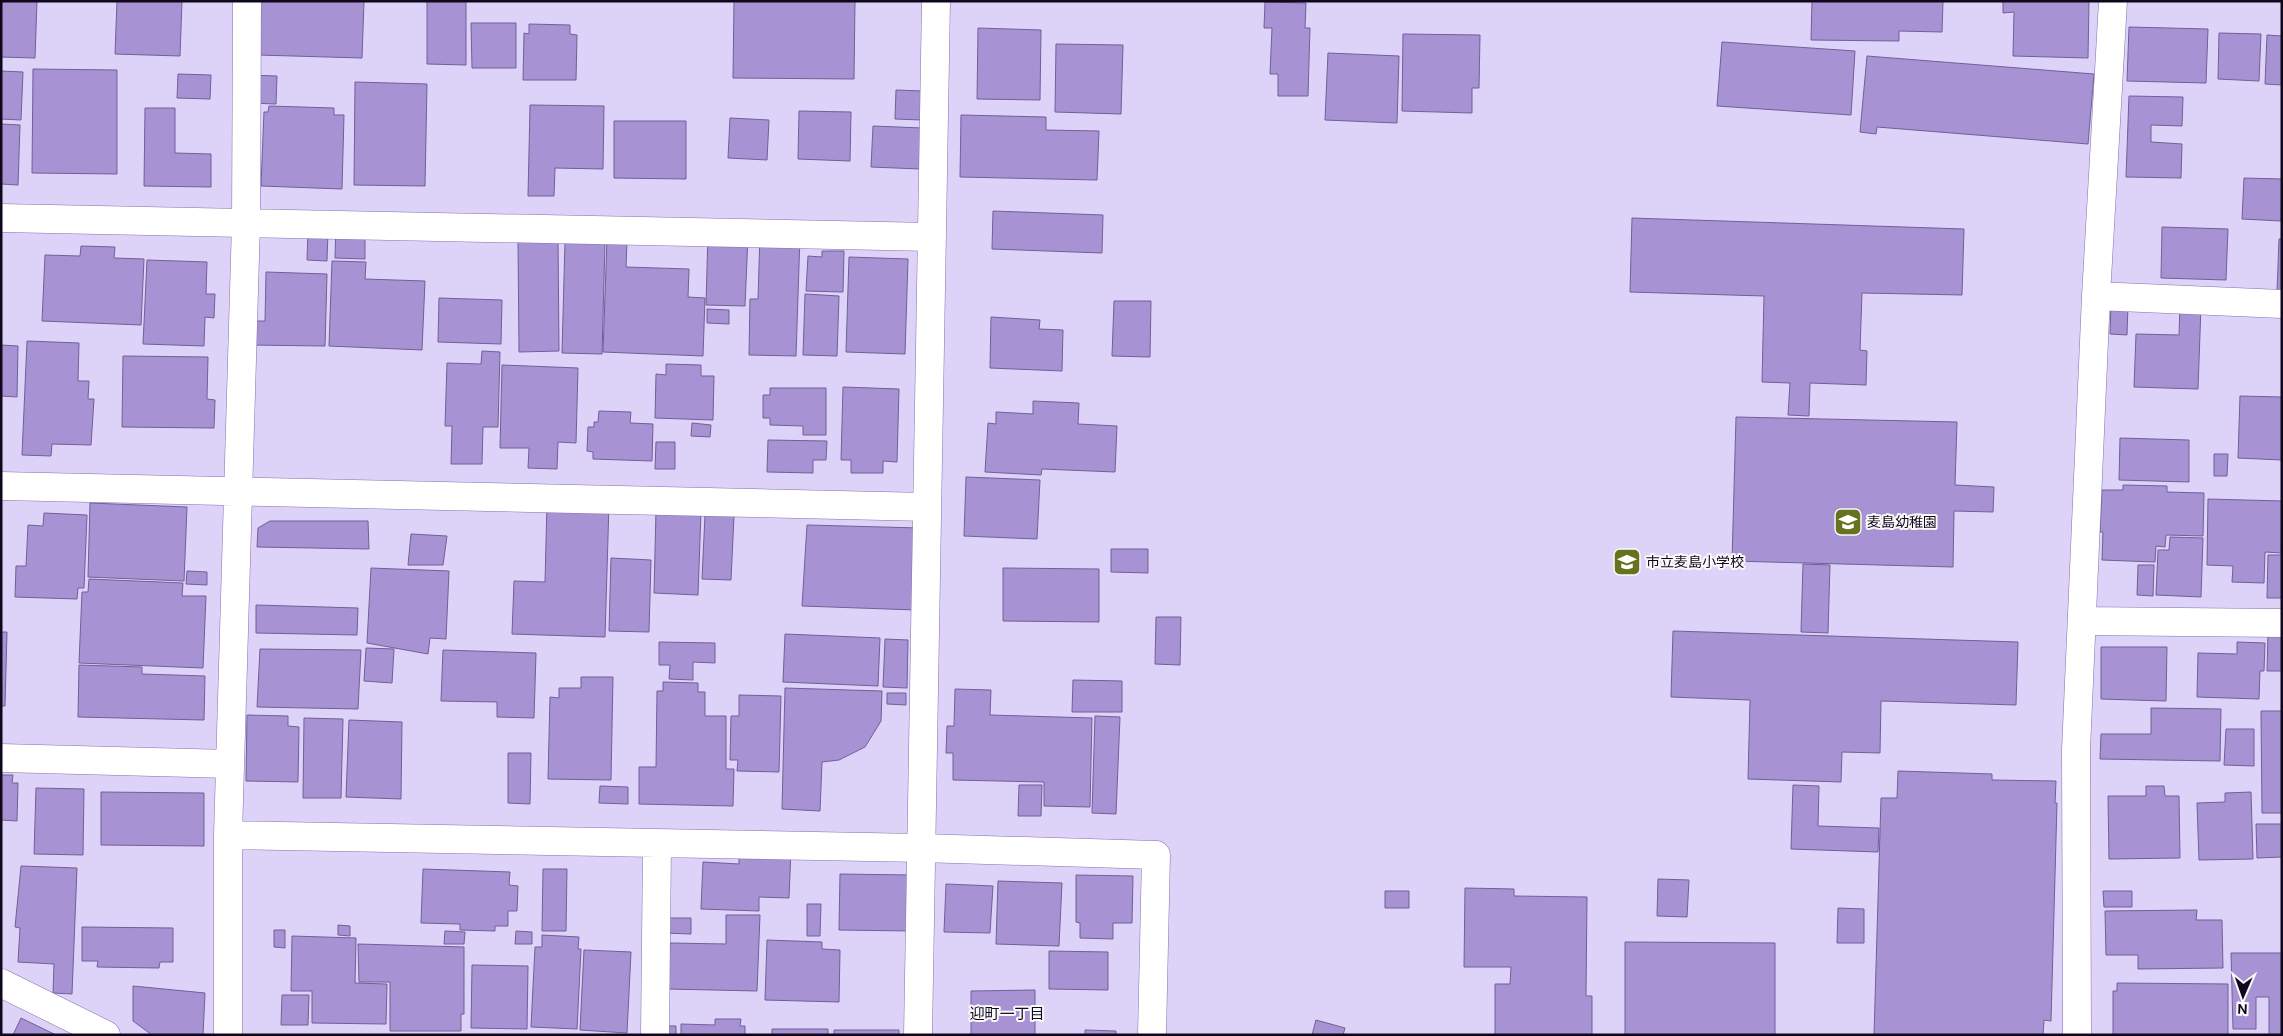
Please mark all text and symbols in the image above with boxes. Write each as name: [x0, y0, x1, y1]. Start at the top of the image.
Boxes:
school or university icon: 麦島幼稚園: [1833, 507, 1863, 537]
place label: 麦島幼稚園: [1867, 513, 1937, 531]
school or university icon: 市立麦島小学校: [1612, 547, 1642, 577]
place label: 市立麦島小学校: [1646, 553, 1744, 571]
north arrow: [2218, 971, 2268, 1021]
text: N: [2237, 1000, 2248, 1018]
district label: 迎町一丁目: [969, 1004, 1045, 1024]

